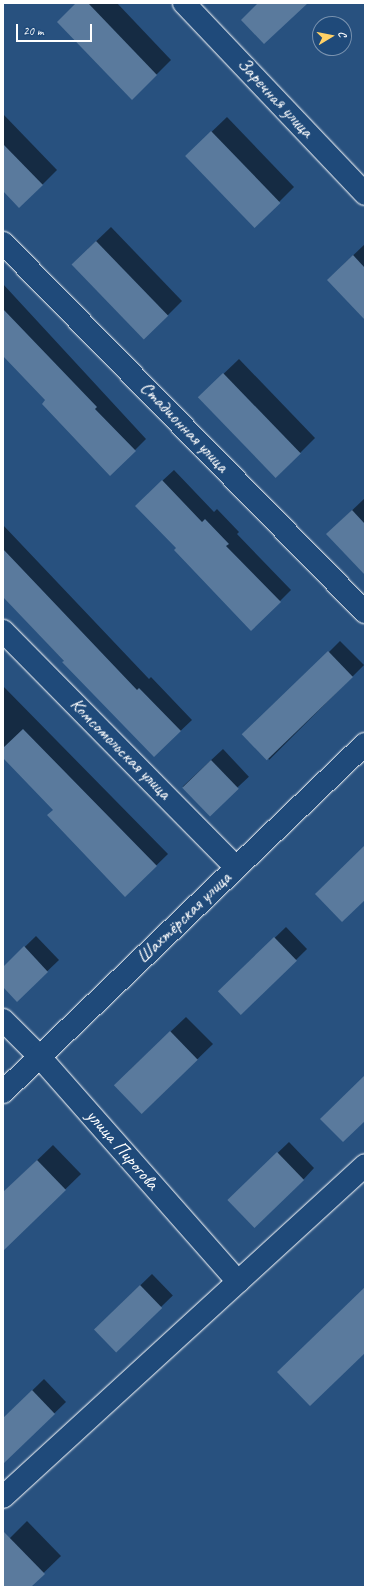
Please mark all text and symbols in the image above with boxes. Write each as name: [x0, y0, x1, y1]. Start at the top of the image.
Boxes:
scale bar: [18, 16, 94, 42]
north arrow: [312, 16, 352, 56]
text: 20 m: [23, 23, 43, 39]
text: С: [335, 30, 350, 38]
street label: Заречная улица: [232, 53, 318, 143]
street label: Стадионная улица: [134, 376, 234, 478]
street label: Комсомольская улица: [64, 693, 176, 805]
street label: Шахтёрская улица: [131, 867, 237, 969]
street label: улица Пирогова: [81, 1105, 163, 1195]

